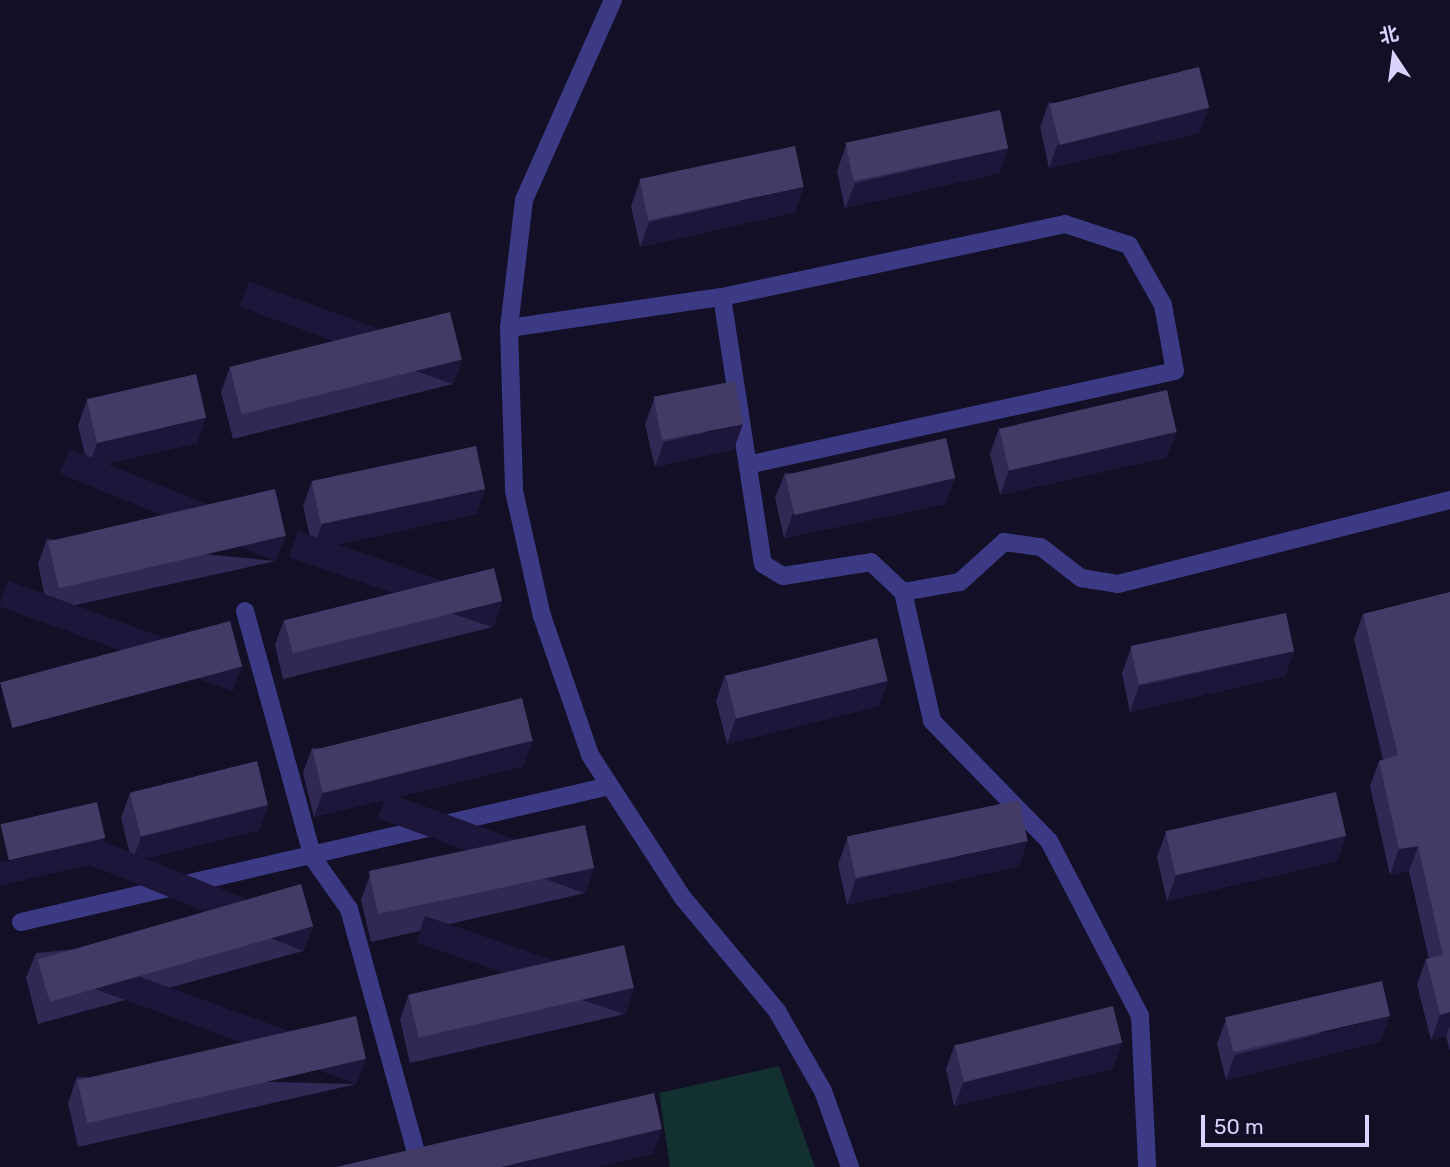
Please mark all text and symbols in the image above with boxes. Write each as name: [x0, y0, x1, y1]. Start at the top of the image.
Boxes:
north arrow: [1359, 21, 1429, 91]
text: 北: [1377, 22, 1401, 48]
scale bar: [1205, 1100, 1373, 1144]
text: 50 m: [1214, 1114, 1264, 1139]

